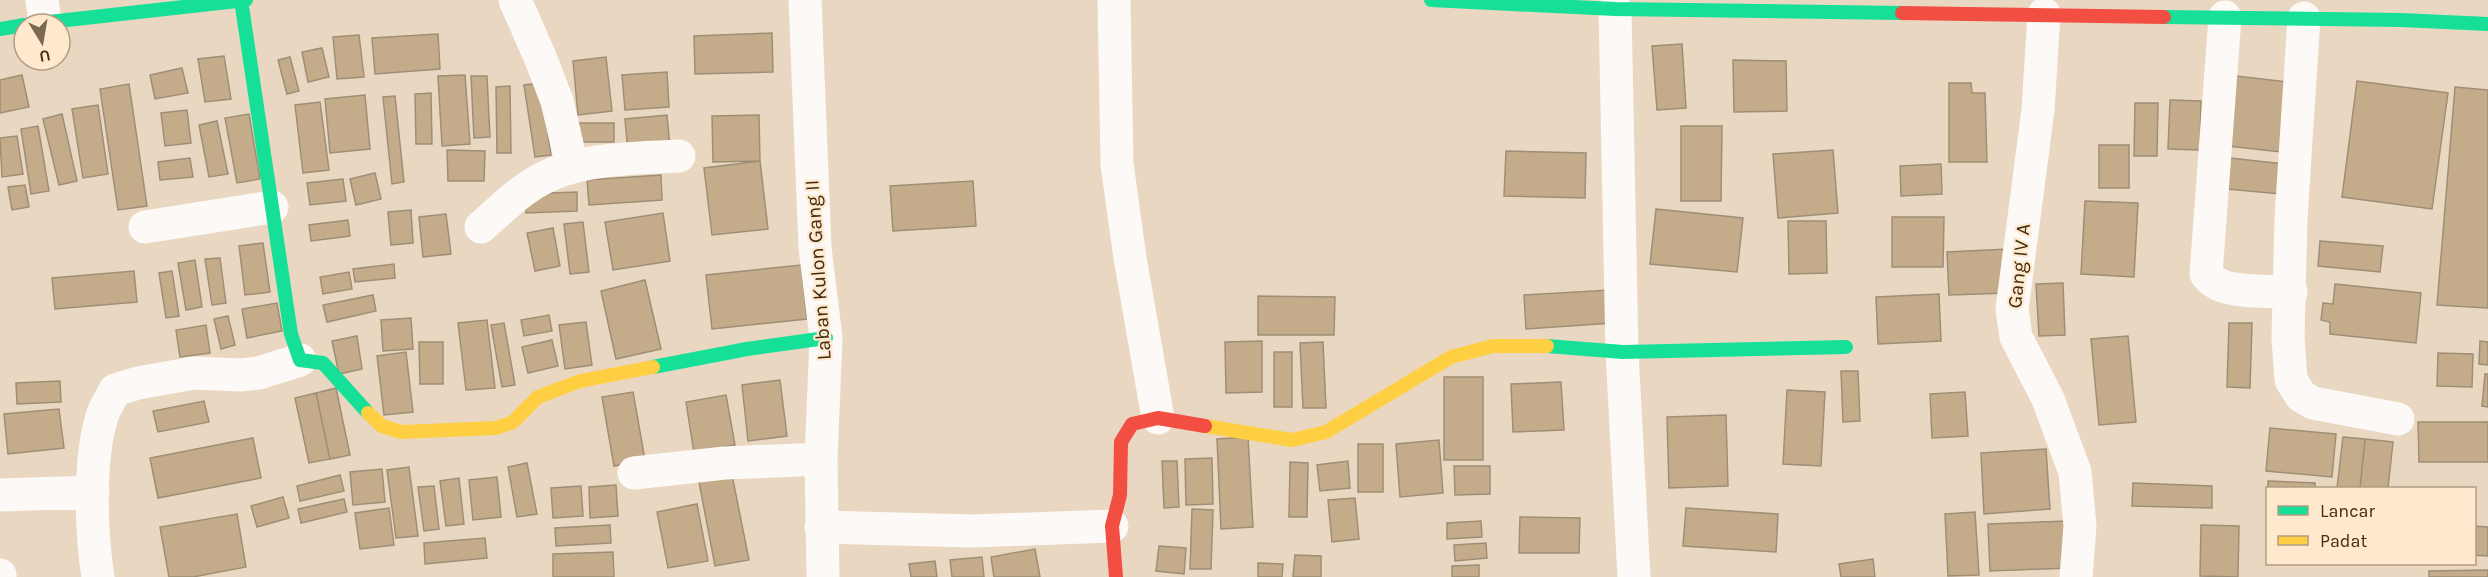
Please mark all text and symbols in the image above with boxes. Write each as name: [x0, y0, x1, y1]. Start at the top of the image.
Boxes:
north arrow: [12, 12, 72, 72]
text: U: [38, 46, 52, 67]
street label: Laban Kulon Gang II: [800, 179, 836, 361]
street label: Gang IV A: [2003, 222, 2035, 310]
legend: [2266, 487, 2476, 565]
text: Lancar: [2320, 500, 2375, 522]
text: Padat: [2320, 530, 2367, 552]

